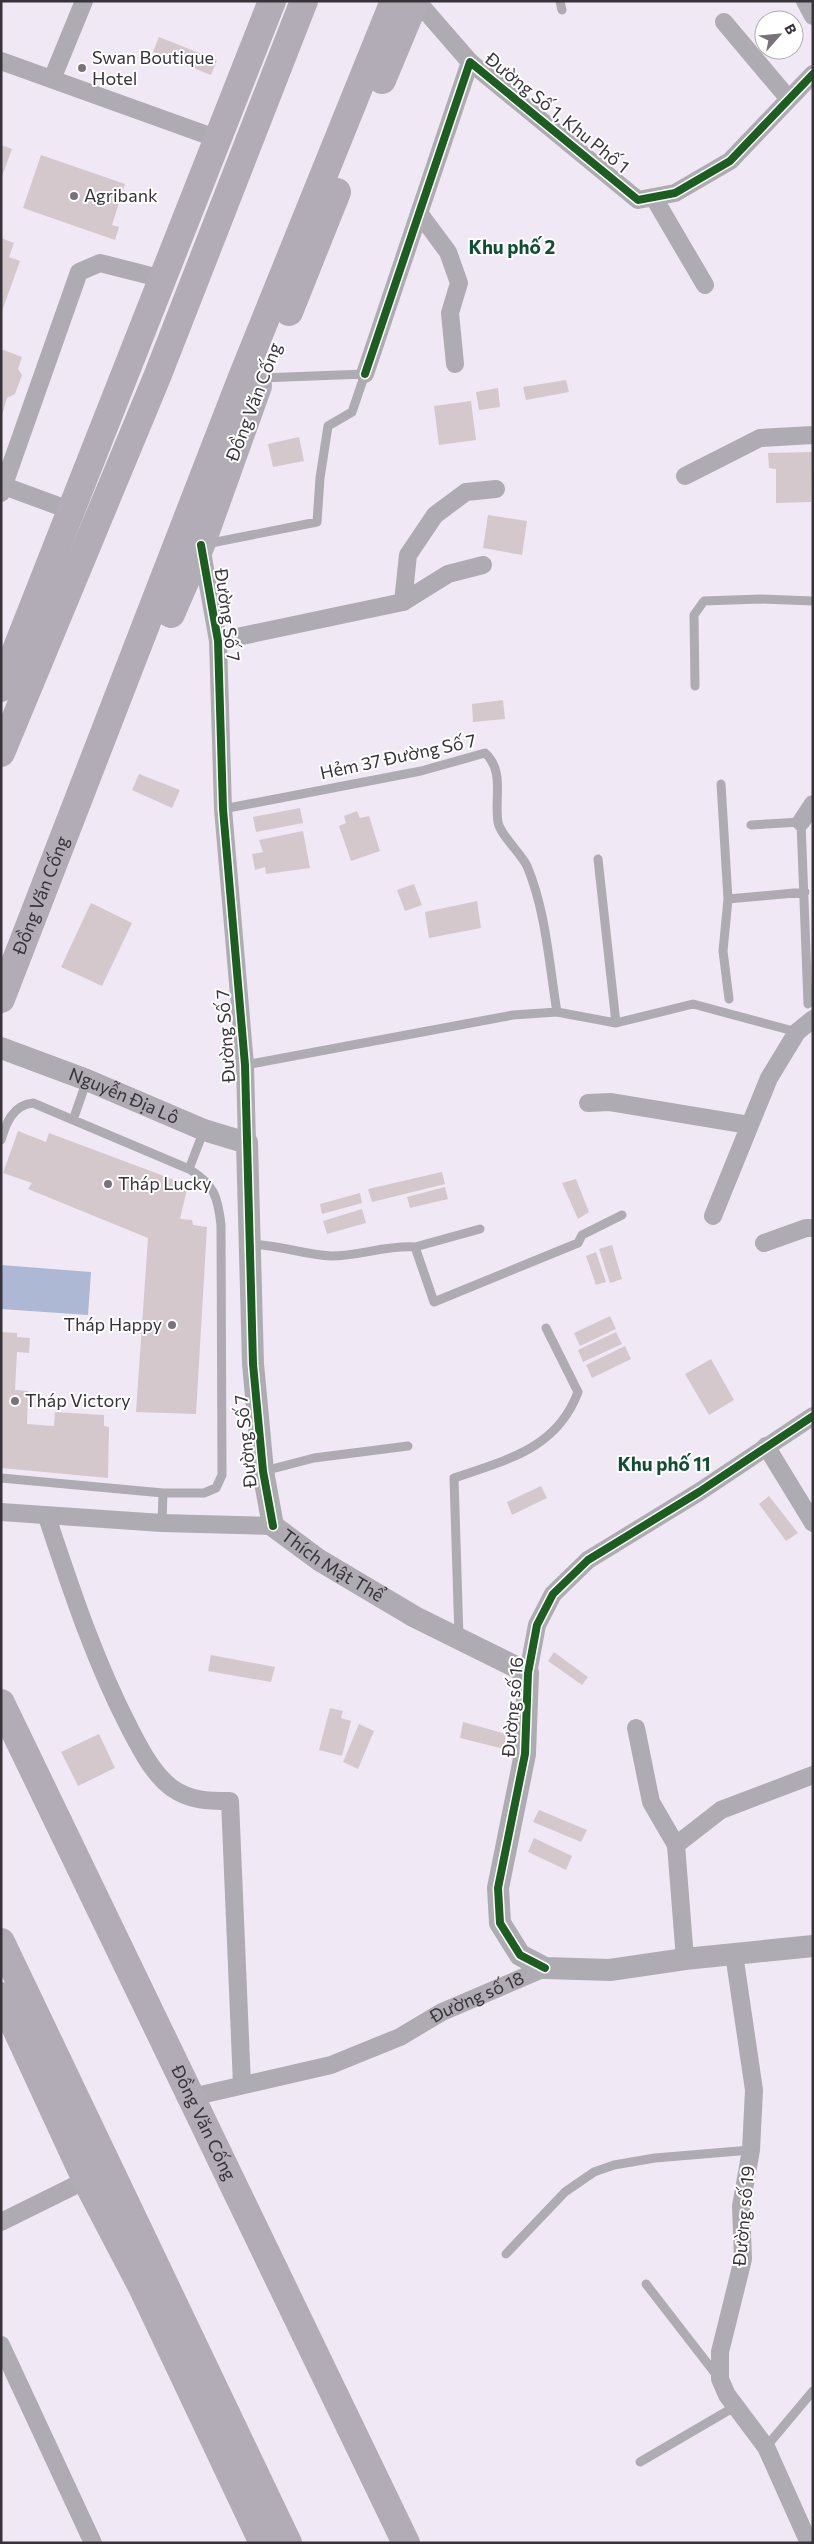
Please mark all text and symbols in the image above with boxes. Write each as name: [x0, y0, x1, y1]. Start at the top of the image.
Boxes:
north arrow: [754, 10, 804, 60]
text: B: [781, 21, 801, 37]
place label: Swan Boutique Hotel: [92, 46, 214, 89]
street label: Đường Số 1, Khu Phố 1: [480, 47, 634, 177]
marker: Swan Boutique Hotel: [76, 62, 88, 74]
place label: Agribank: [84, 184, 158, 206]
marker: Agribank: [68, 190, 80, 202]
district label: Khu phố 2: [469, 235, 555, 258]
street label: Đồng Văn Cống: [220, 339, 286, 465]
street label: Đường Số 7: [210, 566, 245, 663]
street label: Hẻm 37 Đường Số 7: [318, 729, 478, 783]
street label: Đồng Văn Cống: [7, 833, 73, 958]
street label: Đường Số 7: [211, 989, 239, 1085]
street label: Nguyễn Địa Lô: [66, 1062, 183, 1128]
place label: Tháp Lucky: [118, 1172, 212, 1194]
marker: Tháp Lucky: [102, 1178, 114, 1190]
place label: Tháp Happy: [63, 1313, 162, 1335]
marker: Tháp Happy: [166, 1319, 178, 1331]
place label: Tháp Victory: [25, 1389, 131, 1411]
street label: Đường Số 7: [229, 1393, 261, 1490]
marker: Tháp Victory: [9, 1395, 21, 1407]
district label: Khu phố 11: [617, 1452, 711, 1475]
street label: Thích Mật Thể: [277, 1524, 389, 1606]
street label: Đường số 16: [497, 1656, 527, 1759]
street label: Đường số 18: [424, 1966, 527, 2027]
street label: Đồng Văn Cống: [167, 2060, 242, 2184]
street label: Đường số 19: [728, 2165, 758, 2268]

